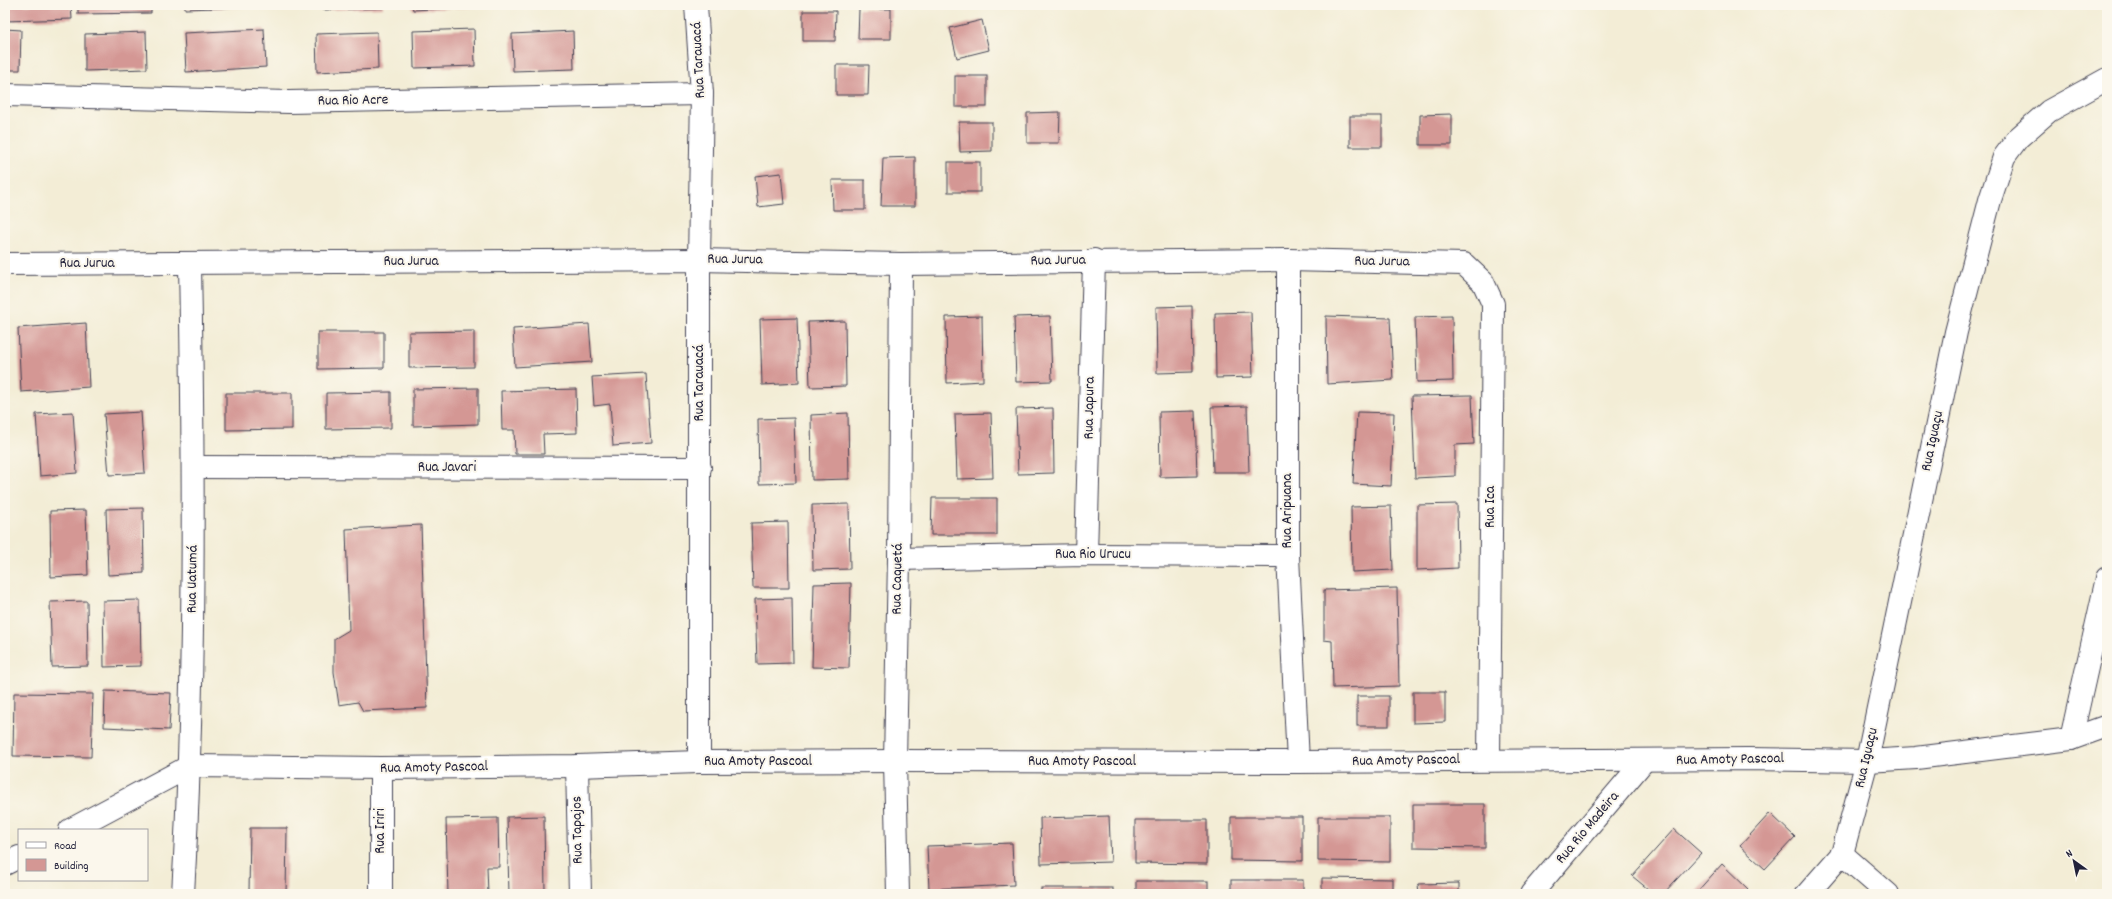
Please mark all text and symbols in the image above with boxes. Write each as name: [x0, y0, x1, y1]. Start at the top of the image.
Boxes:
street label: Rua Tarauacá: [686, 21, 712, 99]
street label: Rua Rio Acre: [317, 89, 389, 113]
street label: Rua Jurua: [707, 249, 764, 271]
street label: Rua Jurua: [1030, 250, 1087, 272]
street label: Rua Jurua: [383, 251, 440, 273]
street label: Rua Jurua: [1354, 251, 1411, 273]
street label: Rua Jurua: [59, 253, 116, 275]
street label: Rua Tarauacá: [689, 344, 711, 421]
street label: Rua Japura: [1078, 375, 1102, 440]
street label: Rua Iguaçu: [1916, 409, 1950, 473]
street label: Rua Javari: [418, 457, 476, 479]
street label: Rua Aripuana: [1277, 472, 1299, 549]
street label: Rua Ica: [1480, 485, 1502, 528]
street label: Rua Caquetá: [886, 543, 910, 615]
street label: Rua Uatumá: [181, 544, 205, 613]
street label: Rua Rio Urucu: [1055, 544, 1131, 566]
street label: Rua Iguaçu: [1849, 726, 1885, 790]
street label: Rua Amoty Pascoal: [1676, 748, 1785, 772]
street label: Rua Amoty Pascoal: [1352, 749, 1461, 773]
street label: Rua Amoty Pascoal: [704, 751, 812, 773]
street label: Rua Amoty Pascoal: [1028, 751, 1136, 773]
street label: Rua Amoty Pascoal: [380, 756, 489, 780]
street label: Rua Rio Madeira: [1551, 786, 1626, 869]
street label: Rua Tapajos: [566, 796, 590, 864]
street label: Rua Iriri: [370, 808, 392, 854]
legend: [18, 829, 148, 881]
text: Road: [54, 838, 76, 855]
north arrow: [2054, 841, 2094, 881]
text: N: [2063, 846, 2077, 862]
text: Building: [54, 858, 89, 875]

